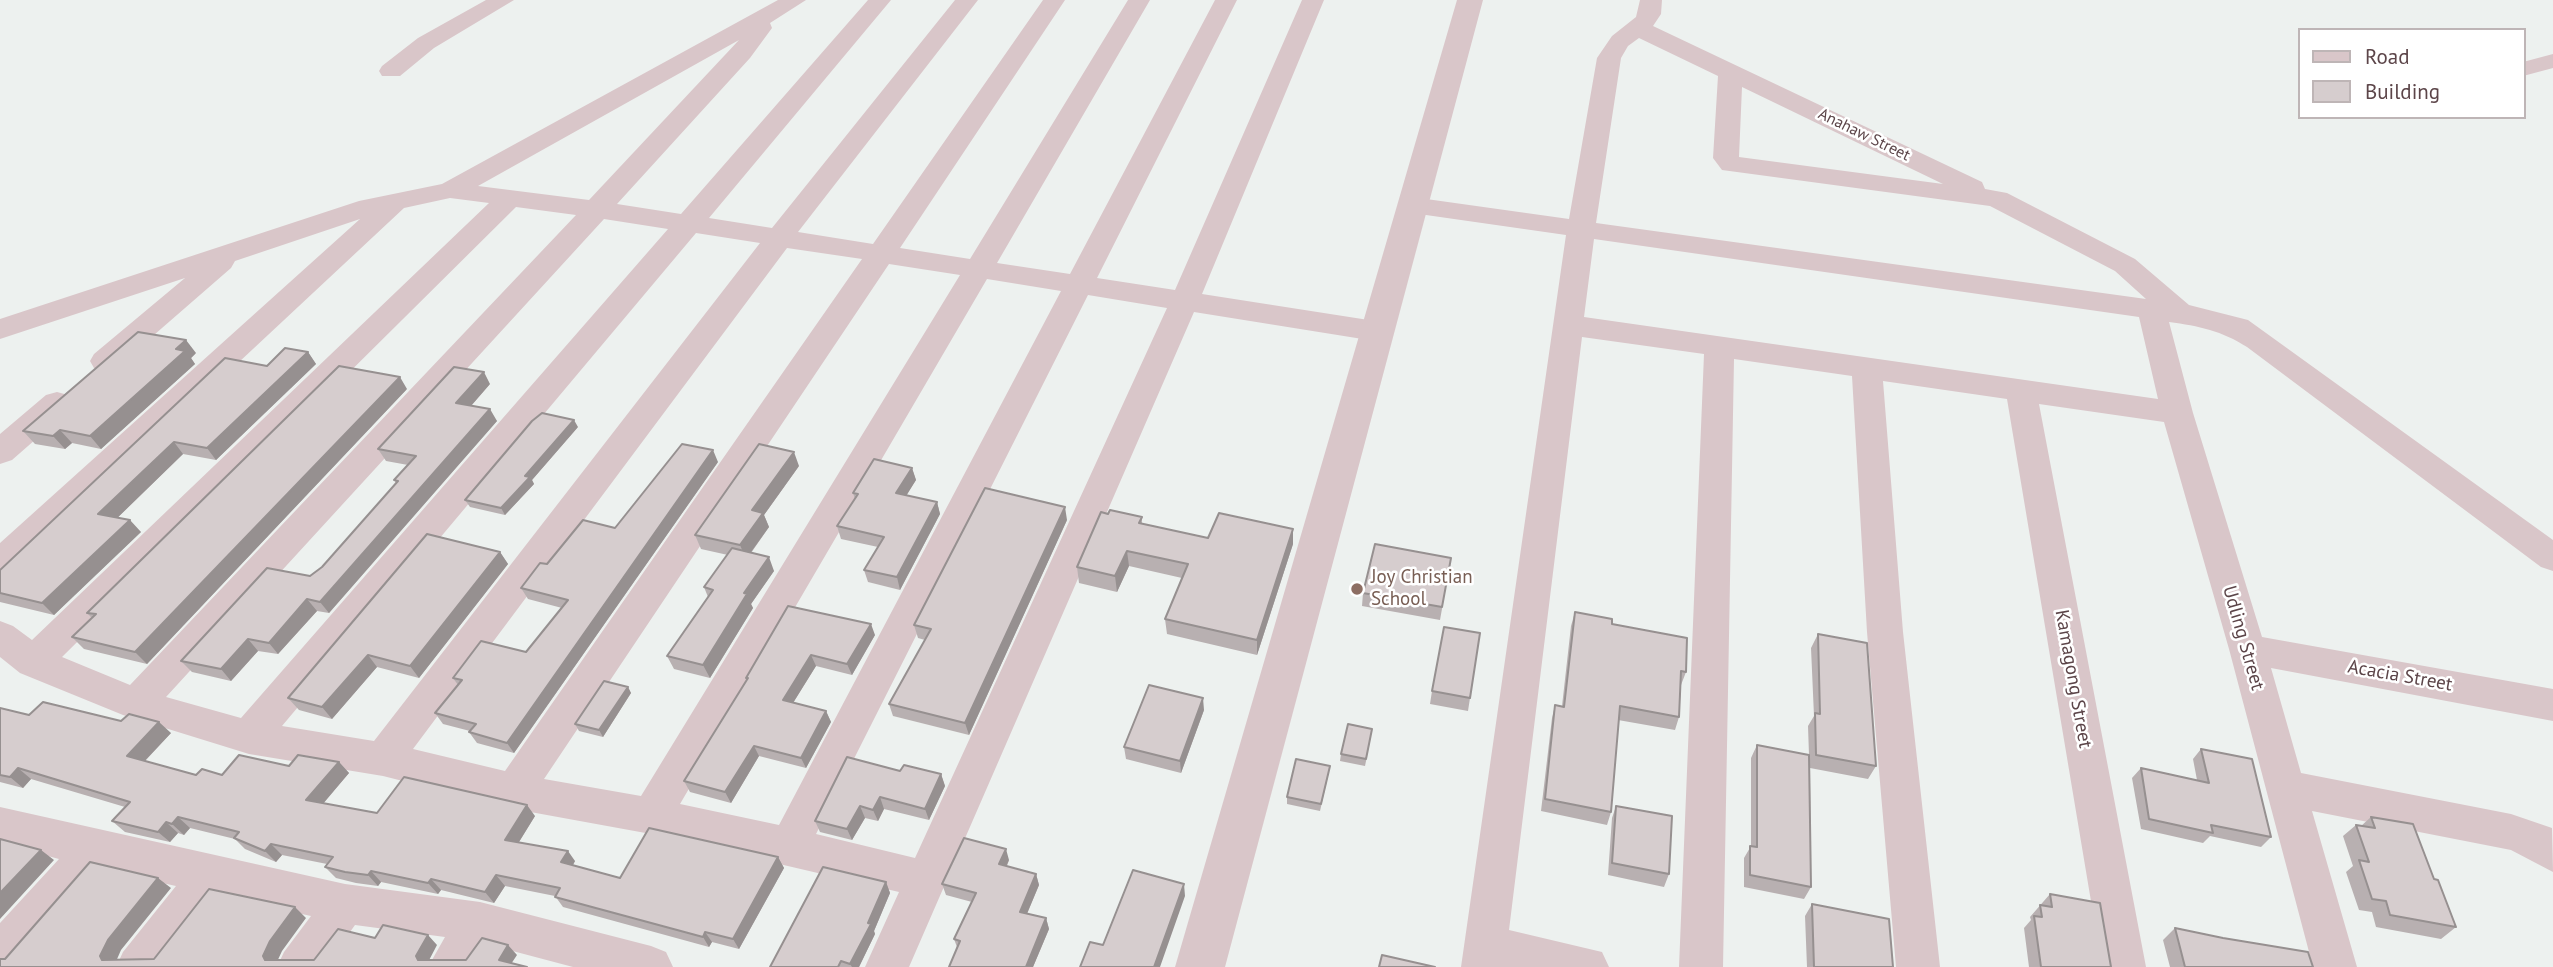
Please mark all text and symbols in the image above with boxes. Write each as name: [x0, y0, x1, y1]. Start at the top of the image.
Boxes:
legend: [2298, 28, 2525, 119]
text: Road: [2365, 43, 2409, 70]
text: Building: [2365, 78, 2440, 105]
street label: Anahaw Street: [1815, 105, 1913, 165]
place label: Joy Christian School: [1371, 567, 1473, 611]
marker: Joy Christian School: [1349, 581, 1365, 597]
street label: Udling Street: [2217, 583, 2269, 693]
street label: Kamagong Street: [2050, 608, 2096, 750]
street label: Acacia Street: [2346, 656, 2454, 696]

